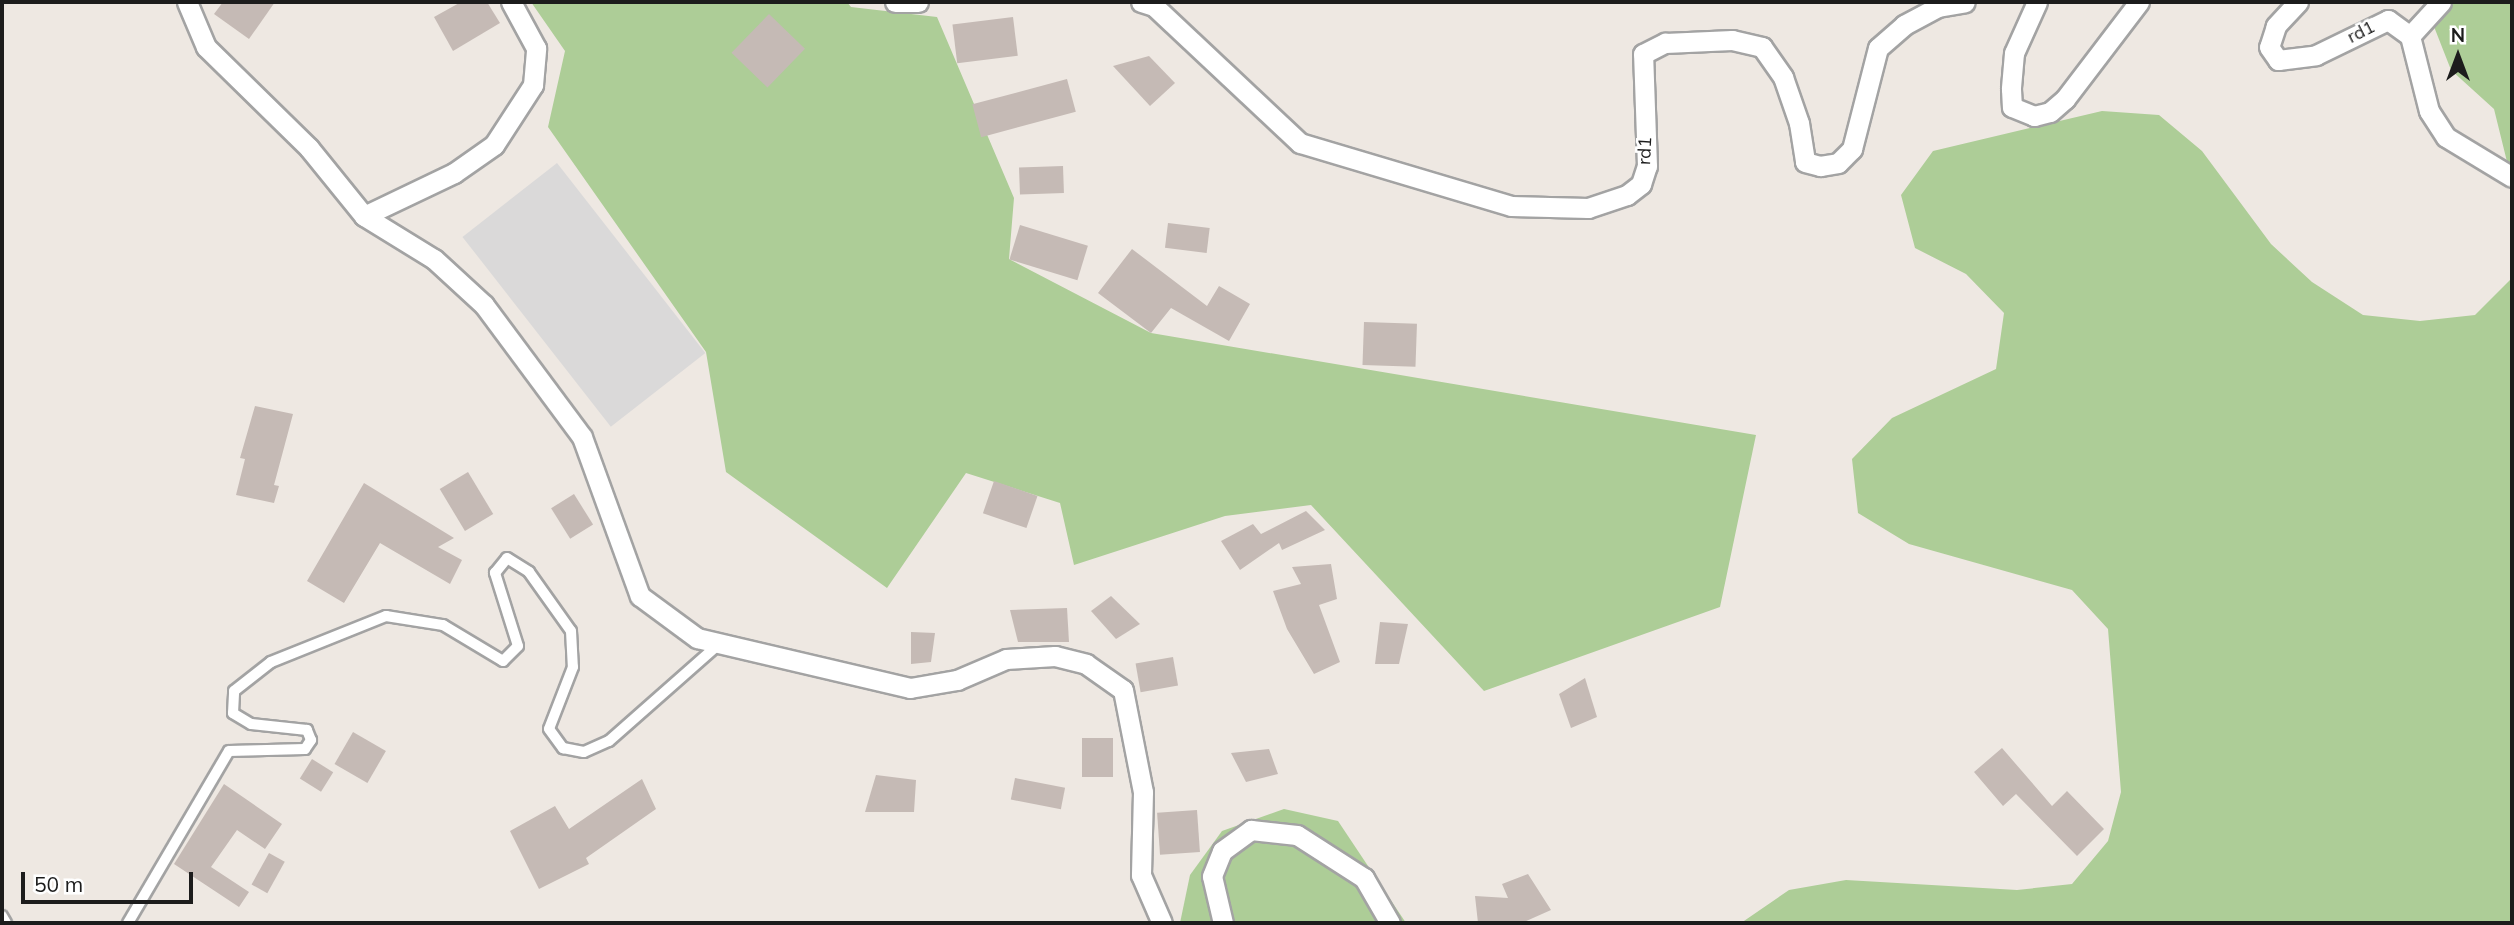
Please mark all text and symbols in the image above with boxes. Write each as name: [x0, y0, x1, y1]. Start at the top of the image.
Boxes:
street label: rd1: [2344, 16, 2378, 48]
north arrow: [2423, 21, 2493, 91]
text: N: [2451, 23, 2465, 47]
street label: rd1: [1633, 136, 1657, 166]
scale bar: [24, 858, 196, 902]
text: 50 m: [34, 871, 83, 897]

